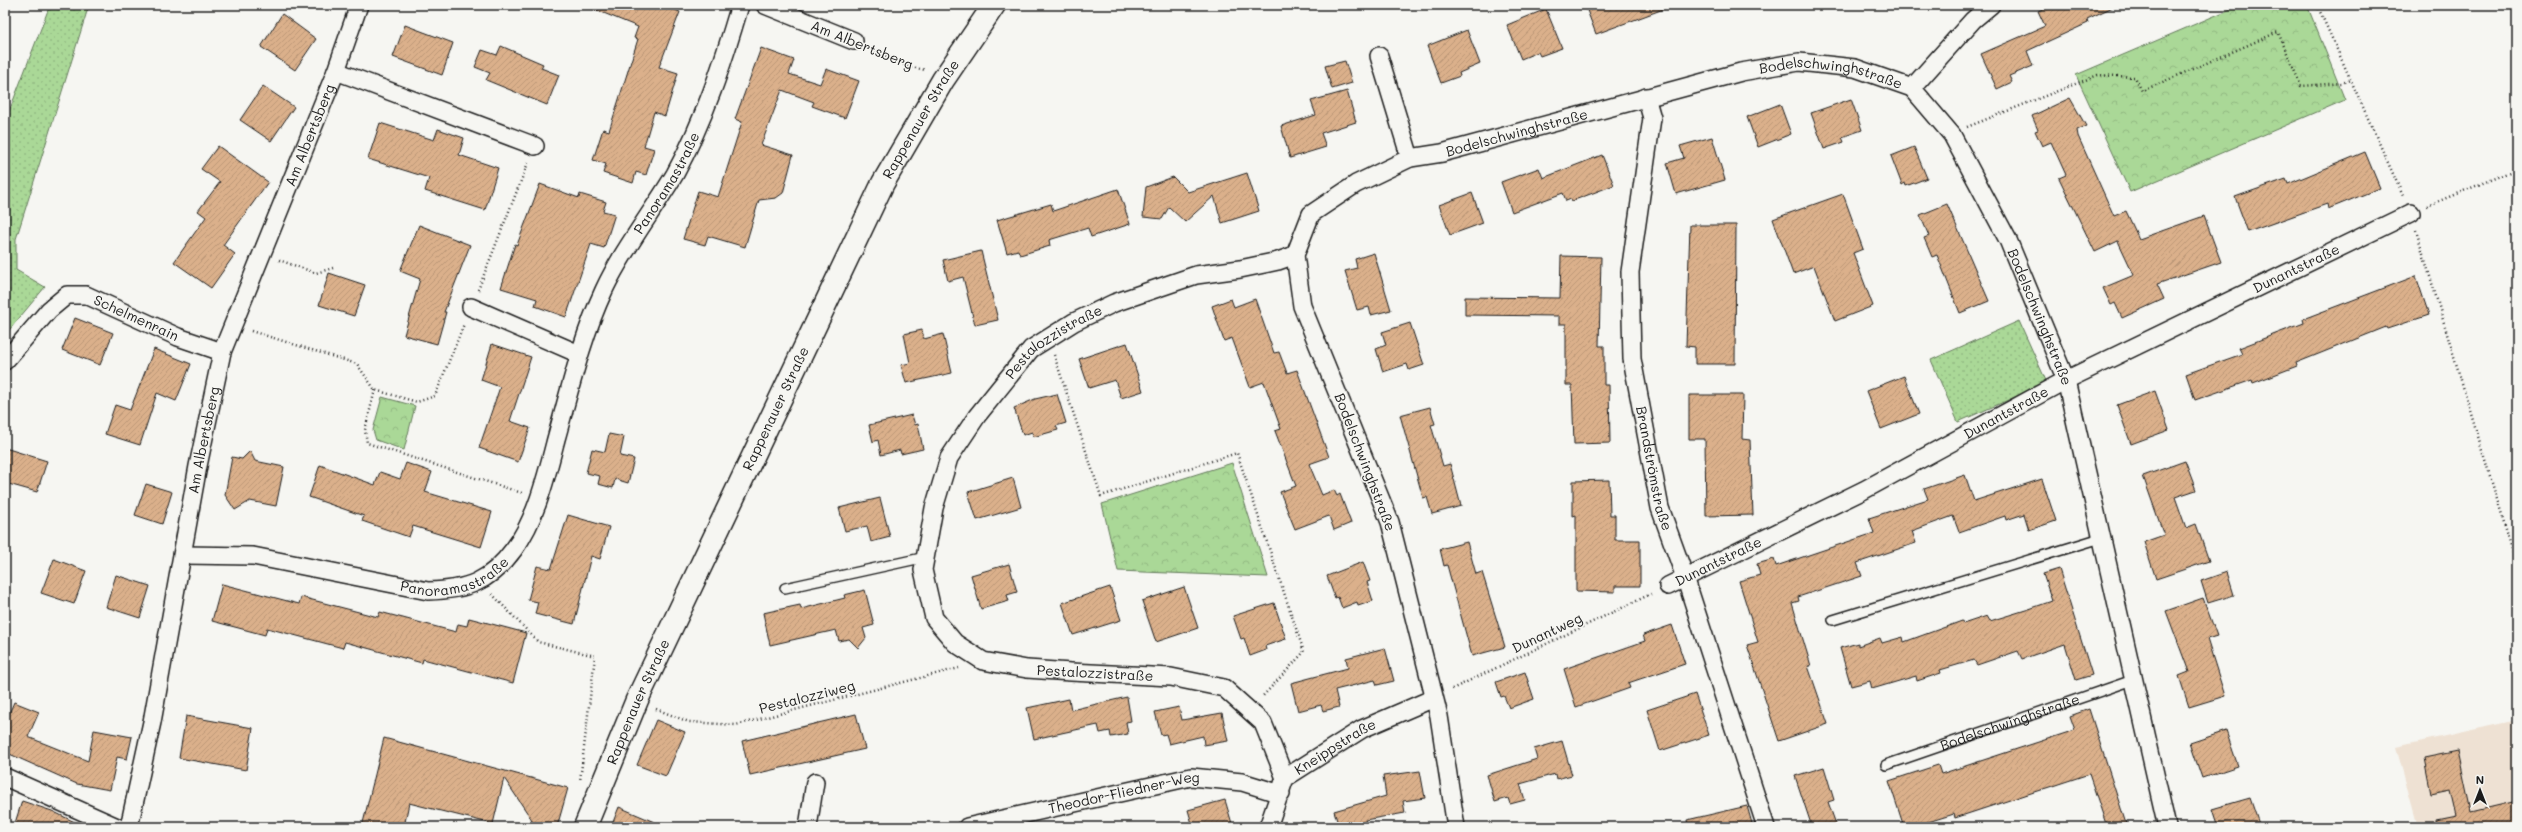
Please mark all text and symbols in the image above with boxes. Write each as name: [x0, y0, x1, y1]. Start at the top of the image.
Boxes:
street label: Am Albertsberg: [808, 15, 916, 74]
street label: Bodelschwinghstraße: [1758, 52, 1905, 93]
street label: Rappenauer Straße: [878, 56, 963, 182]
street label: Am Albertsberg: [280, 81, 339, 189]
street label: Bodelschwinghstraße: [1444, 104, 1590, 161]
street label: Panoramastraße: [629, 129, 703, 237]
street label: Dunantstraße: [2250, 239, 2342, 297]
street label: Bodelschwinghstraße: [2004, 246, 2077, 387]
street label: Schelmenrain: [91, 290, 182, 345]
street label: Pestalozzistraße: [1001, 300, 1105, 383]
street label: Rappenauer Straße: [738, 343, 813, 474]
street label: Dunantstraße: [1960, 381, 2052, 443]
street label: Am Albertsberg: [183, 385, 223, 495]
street label: Bodelschwinghstraße: [1330, 390, 1401, 533]
street label: Brandströmstraße: [1632, 404, 1677, 533]
street label: Dunantstraße: [1672, 532, 1764, 590]
street label: Panoramastraße: [399, 552, 513, 600]
street label: Dunantweg: [1509, 608, 1585, 657]
street label: Rappenauer Straße: [602, 636, 674, 767]
street label: Pestalozzistraße: [1036, 660, 1154, 685]
street label: Pestalozziweg: [757, 675, 857, 718]
street label: Bodelschwinghstraße: [1937, 689, 2082, 755]
street label: Kneippstraße: [1290, 714, 1379, 779]
street label: Theodor-Fliedner-Weg: [1047, 767, 1201, 818]
north arrow: [2460, 770, 2500, 810]
text: N: [2476, 772, 2484, 787]

